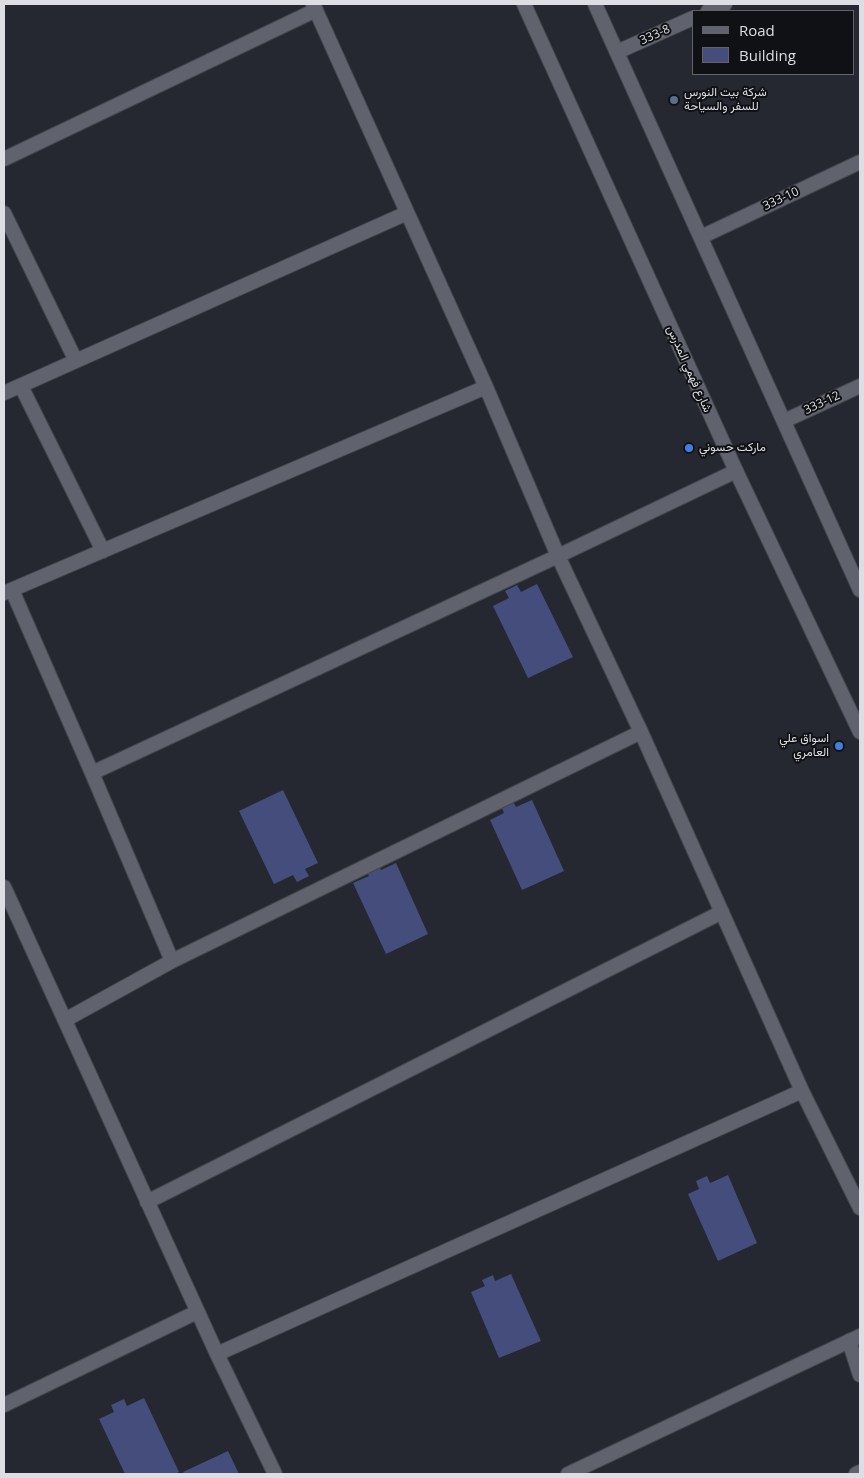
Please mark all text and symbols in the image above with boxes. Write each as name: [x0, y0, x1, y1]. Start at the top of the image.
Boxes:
legend: [692, 10, 854, 75]
text: Road: [739, 20, 775, 40]
street label: 333-8: [638, 22, 672, 48]
text: Building: [739, 45, 796, 65]
place label: شركة بيت النورس للسفر والسياحة: [684, 86, 767, 114]
marker: شركة بيت النورس للسفر والسياحة: [668, 94, 680, 106]
street label: 333-10: [761, 184, 801, 214]
street label: شارع فهمي المدرس: [663, 323, 715, 415]
street label: 333-12: [802, 388, 842, 418]
place label: ماركت حسوني: [699, 441, 766, 455]
marker: ماركت حسوني: [683, 442, 695, 454]
place label: اسواق علي العامري: [779, 732, 829, 760]
marker: اسواق علي العامري: [833, 740, 845, 752]

